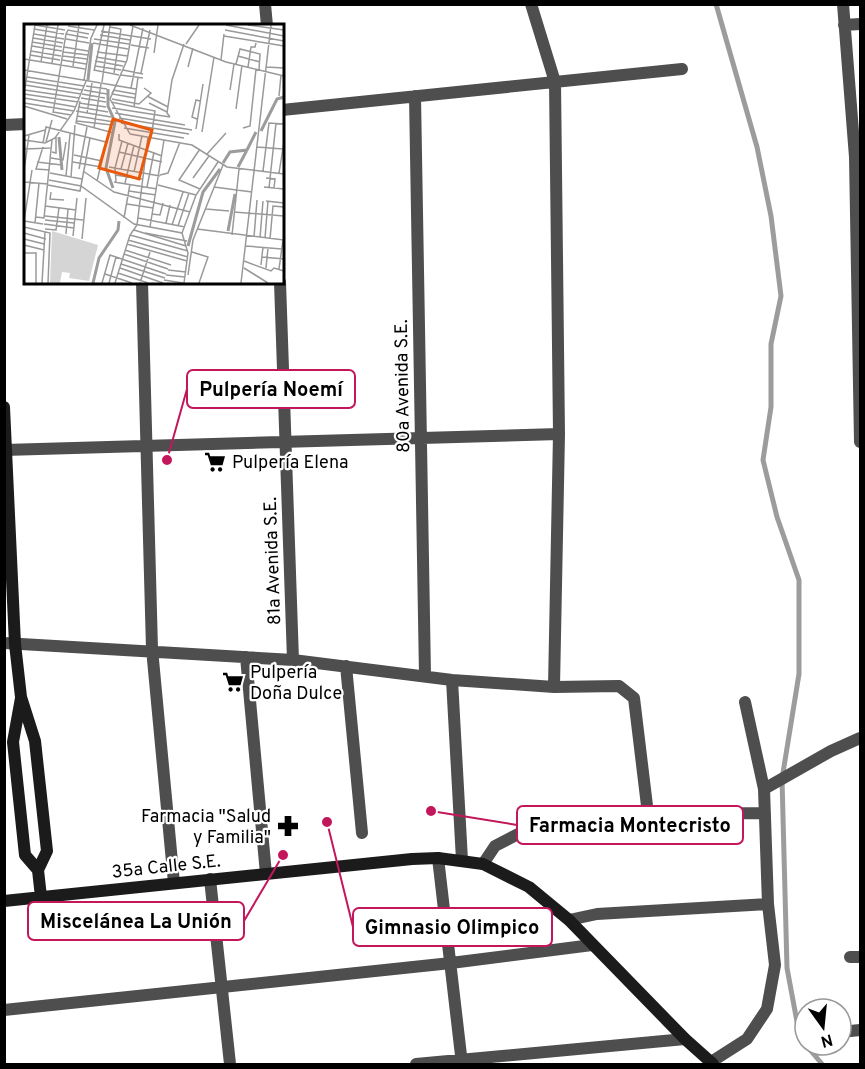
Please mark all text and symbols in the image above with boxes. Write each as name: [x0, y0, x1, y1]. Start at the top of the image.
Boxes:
inset map: [24, 24, 284, 284]
street label: 80a Avenida S.E.: [391, 319, 416, 453]
callout: Pulpería Noemí: [187, 370, 355, 408]
text: Pulpería Noemí: [199, 378, 344, 404]
supermarket icon: Pulpería Elena: [203, 450, 227, 474]
place label: Pulpería Elena: [232, 452, 349, 475]
street label: 81a Avenida S.E.: [260, 496, 287, 625]
place label: Pulpería Doña Dulce: [250, 662, 342, 706]
supermarket icon: Pulpería Doña Dulce: [221, 670, 245, 694]
place label: Farmacia "Salud y Familia": [141, 806, 271, 850]
callout: Farmacia Montecristo: [517, 806, 743, 844]
pharmacy icon: Farmacia "Salud y Familia": [276, 814, 300, 838]
text: Farmacia Montecristo: [529, 814, 731, 840]
street label: 35a Calle S.E.: [111, 850, 222, 885]
callout: Miscelánea La Unión: [28, 902, 244, 940]
callout: Gimnasio Olimpico: [353, 908, 552, 946]
text: Miscelánea La Unión: [40, 910, 232, 936]
text: Gimnasio Olimpico: [365, 916, 539, 942]
north arrow: [793, 997, 853, 1057]
text: N: [818, 1028, 835, 1051]

